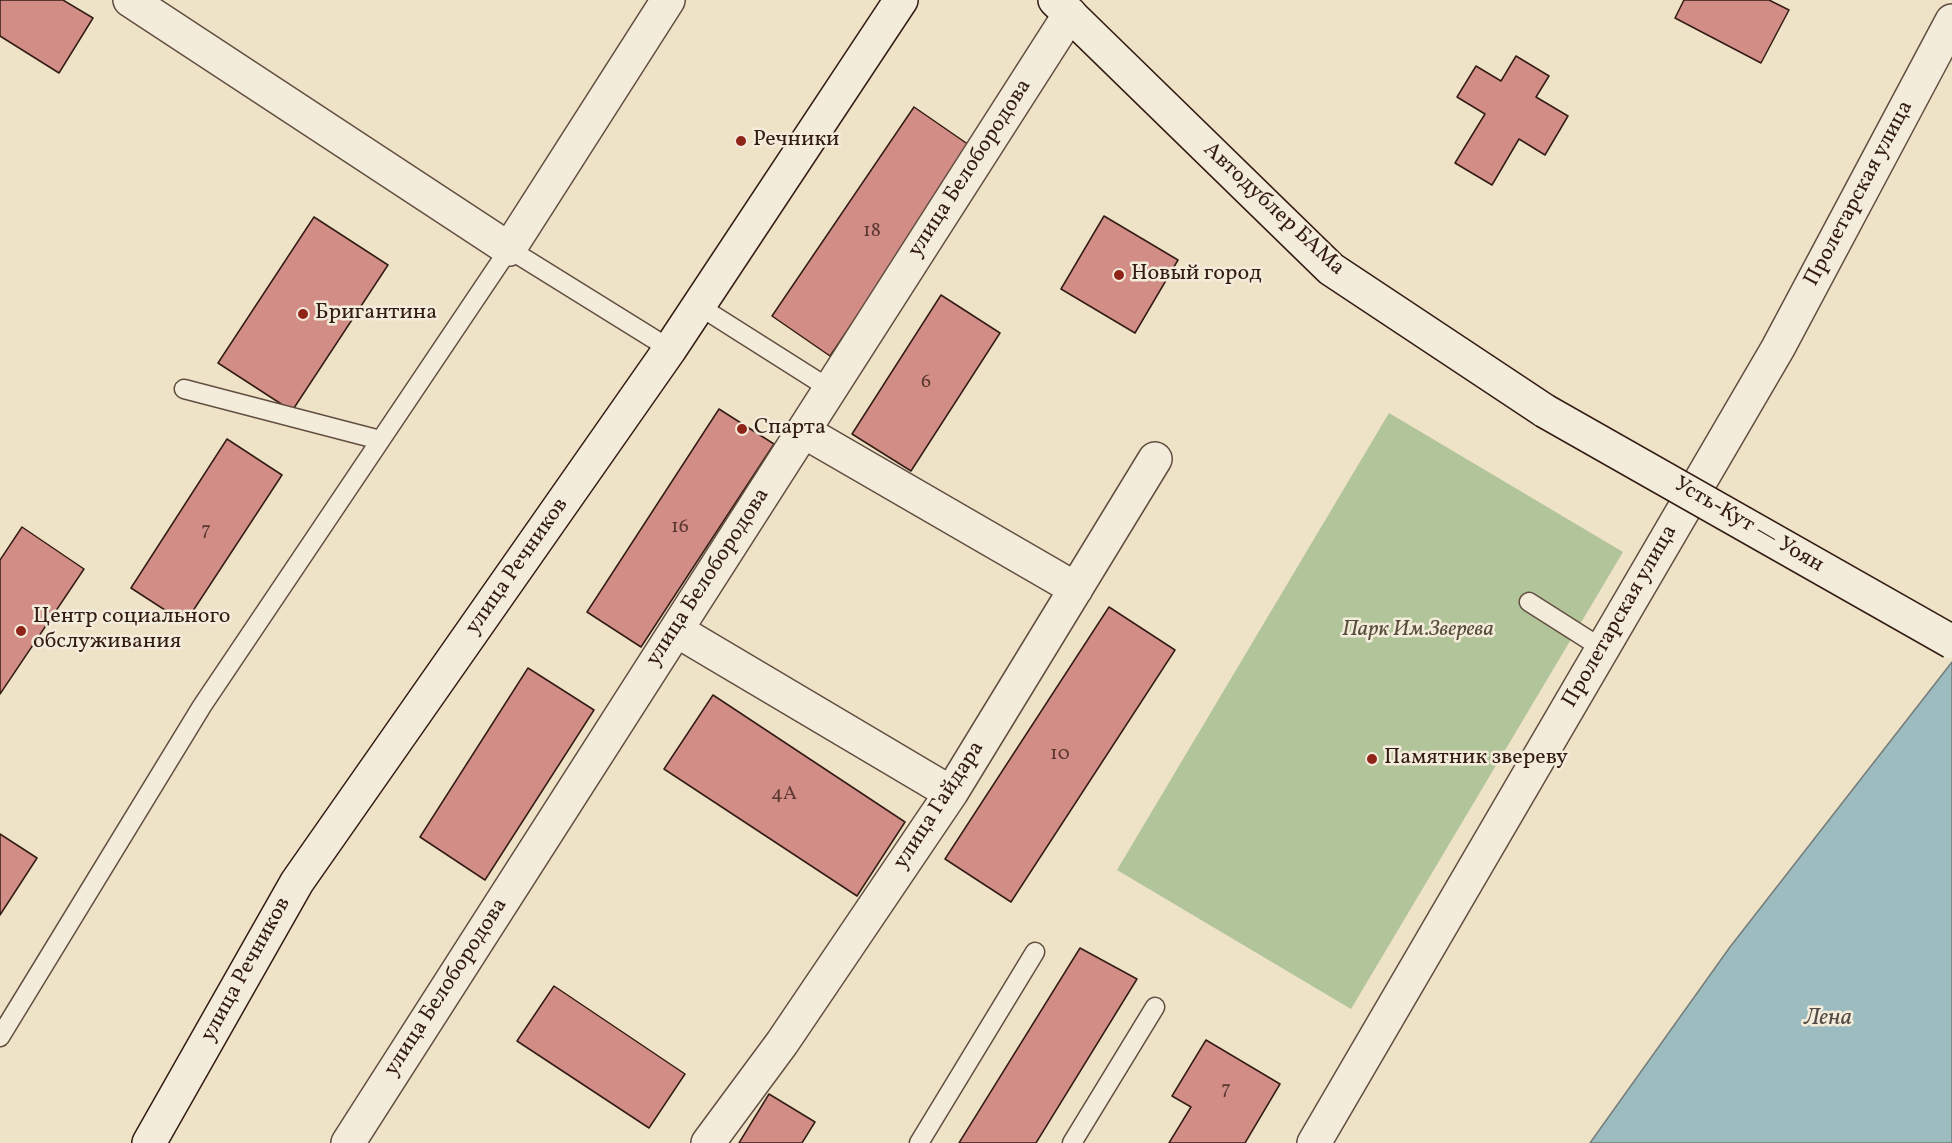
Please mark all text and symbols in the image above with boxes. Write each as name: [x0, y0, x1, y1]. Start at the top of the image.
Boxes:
street label: улица Белобородова: [903, 75, 1039, 263]
street label: Пролетарская улица: [1800, 97, 1920, 291]
place label: Речники: [753, 128, 840, 154]
marker: Речники: [734, 134, 748, 148]
street label: Автодублер БАМа: [1197, 138, 1349, 282]
house number: 18: [863, 220, 881, 244]
place label: Новый город: [1131, 262, 1262, 288]
marker: Новый город: [1112, 268, 1126, 282]
place label: Бригантина: [315, 301, 437, 327]
marker: Бригантина: [296, 307, 310, 321]
house number: 6: [921, 371, 931, 395]
place label: Спарта: [754, 416, 826, 442]
marker: Спарта: [735, 422, 749, 436]
street label: Усть-Кут — Уоян: [1668, 472, 1828, 580]
street label: улица Белобородова: [641, 484, 777, 672]
street label: улица Речников: [461, 493, 575, 641]
house number: 16: [671, 516, 689, 540]
house number: 7: [201, 519, 211, 543]
street label: Пролетарская улица: [1558, 521, 1684, 713]
place label: Центр социального обслуживания: [33, 605, 231, 656]
park label: Парк Им.Зверева: [1342, 618, 1494, 644]
marker: Центр социального обслуживания: [14, 624, 28, 638]
street label: улица Гайдара: [889, 737, 991, 875]
house number: 10: [1050, 743, 1070, 767]
place label: Памятник звереву: [1384, 746, 1568, 772]
marker: Памятник звереву: [1365, 752, 1379, 766]
house number: 4А: [771, 783, 797, 807]
street label: улица Речников: [196, 893, 298, 1047]
street label: улица Белобородова: [379, 894, 515, 1082]
water label: Лена: [1804, 1006, 1852, 1034]
house number: 7: [1221, 1078, 1231, 1102]

